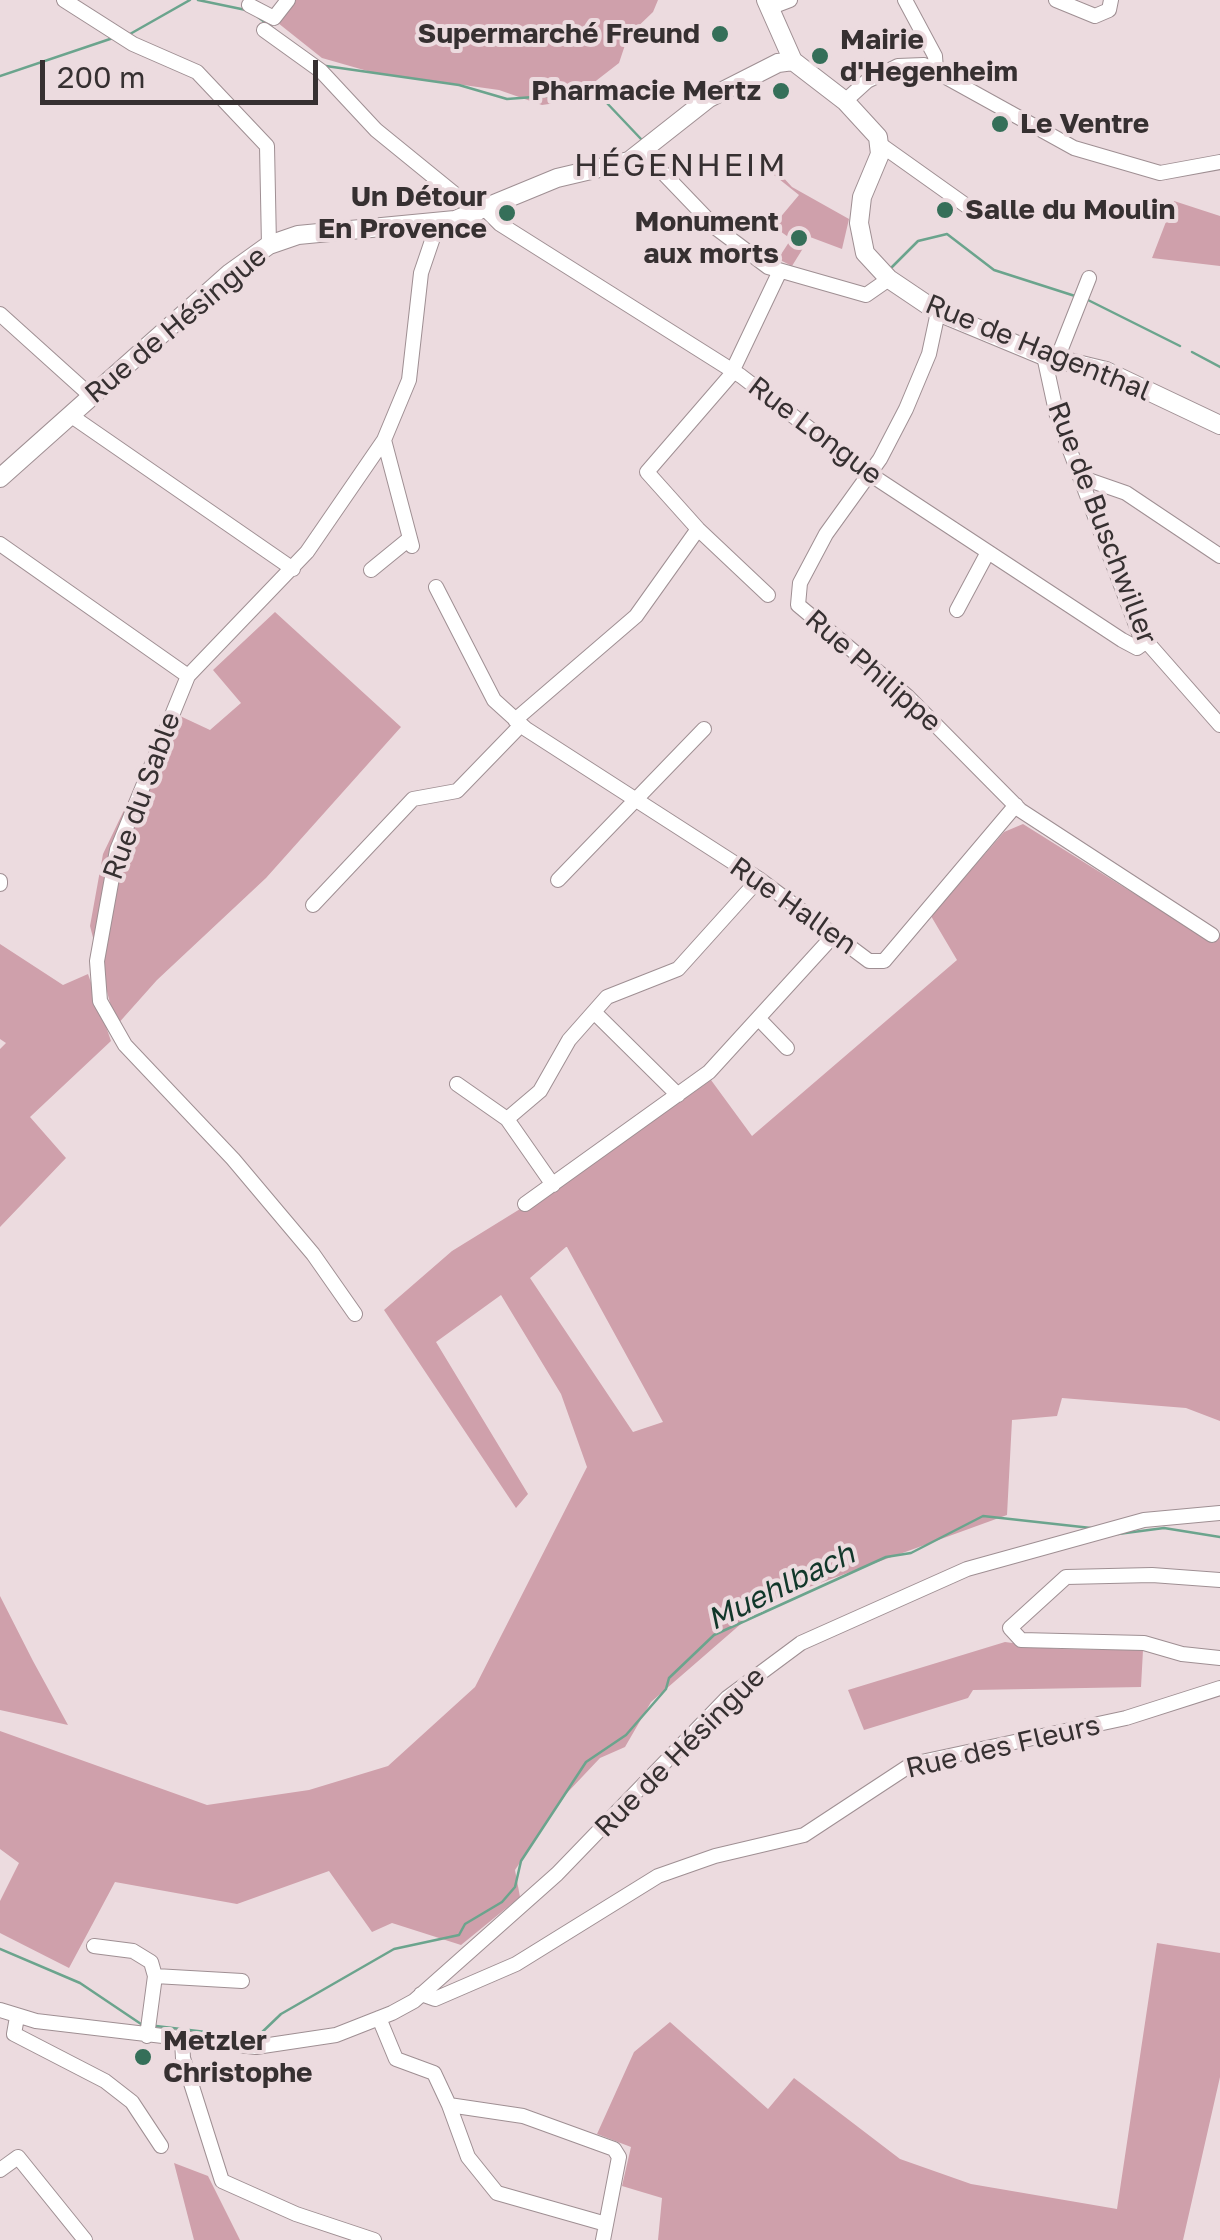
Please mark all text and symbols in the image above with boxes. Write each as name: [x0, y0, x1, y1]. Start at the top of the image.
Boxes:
place label: Supermarché Freund: [418, 17, 700, 51]
marker: Supermarché Freund: [709, 23, 731, 45]
place label: Mairie d'Hegenheim: [840, 23, 1018, 89]
scale bar: [45, 40, 322, 102]
marker: Mairie d'Hegenheim: [809, 45, 831, 67]
text: 200 m: [57, 59, 146, 95]
place label: Pharmacie Mertz: [531, 74, 761, 108]
marker: Pharmacie Mertz: [770, 80, 792, 102]
place label: Le Ventre: [1020, 107, 1149, 141]
marker: Le Ventre: [989, 113, 1011, 135]
district label: HÉGENHEIM: [574, 147, 788, 185]
place label: Un Détour En Provence: [318, 180, 487, 246]
place label: Salle du Moulin: [965, 193, 1175, 227]
marker: Salle du Moulin: [934, 199, 956, 221]
marker: Un Détour En Provence: [496, 202, 518, 224]
place label: Monument aux morts: [635, 205, 779, 271]
marker: Monument aux morts: [788, 227, 810, 249]
street label: Rue de Hésingue: [78, 239, 274, 411]
street label: Rue de Hagenthal: [921, 288, 1155, 408]
street label: Rue Longue: [741, 370, 889, 492]
street label: Rue de Buschwiller: [1040, 397, 1164, 649]
street label: Rue Philippe: [798, 603, 948, 739]
street label: Rue du Sable: [96, 708, 188, 884]
street label: Rue Hallen: [723, 850, 863, 962]
water label: Muehlbach: [701, 1536, 861, 1638]
street label: Rue de Hésingue: [588, 1660, 772, 1844]
street label: Rue des Fleurs: [903, 1708, 1103, 1786]
place label: Metzler Christophe: [163, 2024, 313, 2090]
marker: Metzler Christophe: [132, 2046, 154, 2068]

